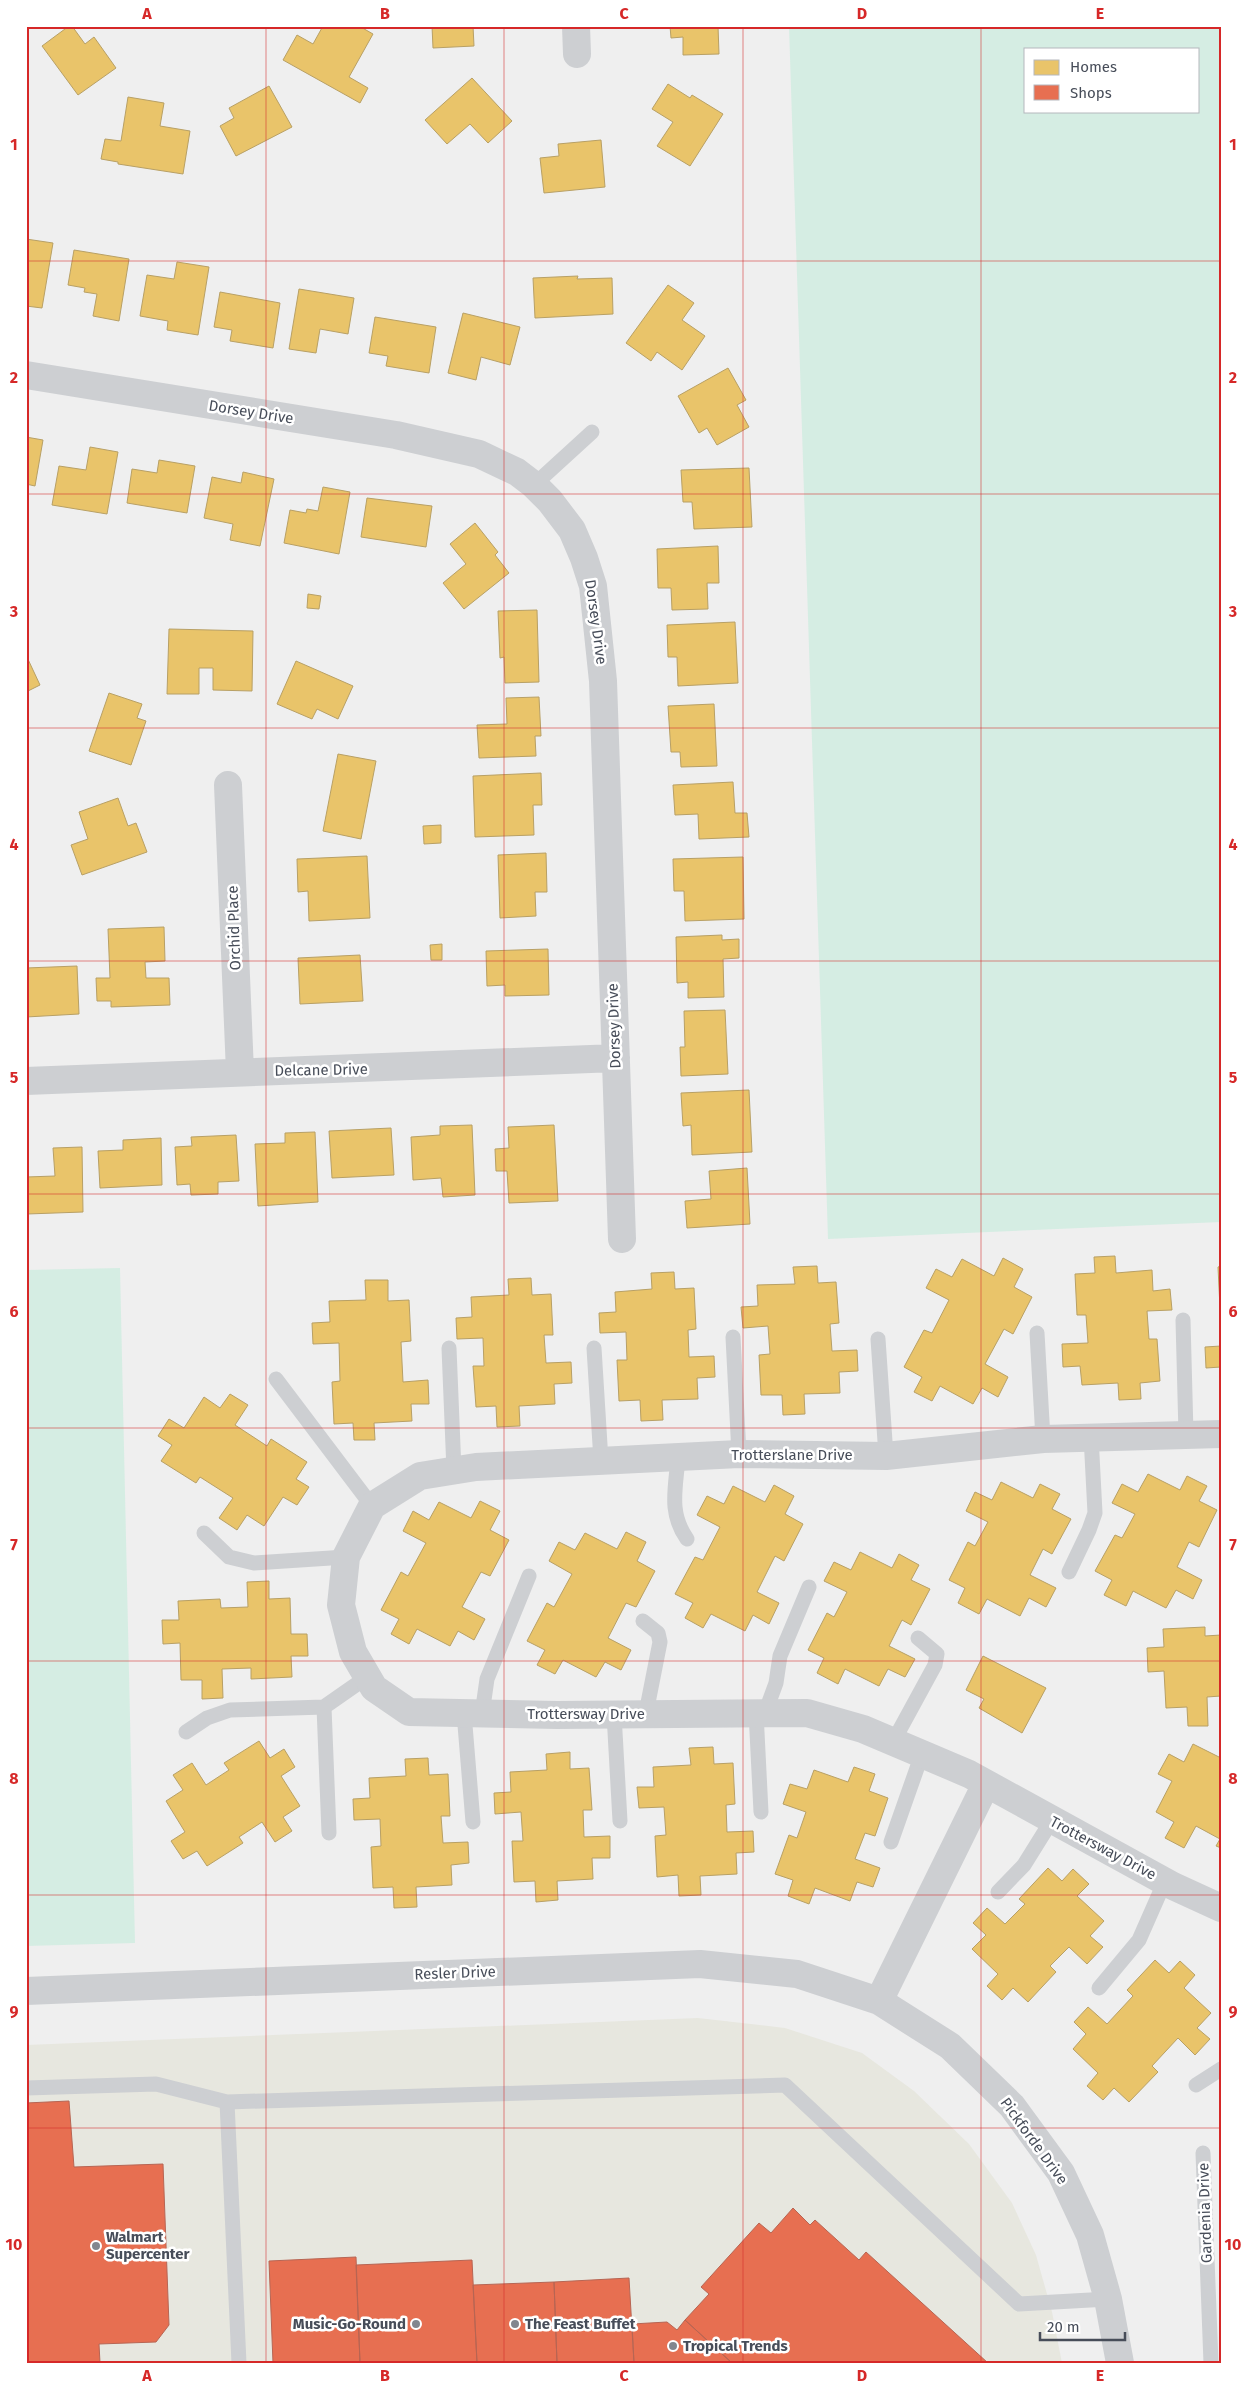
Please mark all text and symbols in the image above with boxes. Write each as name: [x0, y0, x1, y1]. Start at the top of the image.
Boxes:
text: A: [141, 4, 152, 23]
text: B: [380, 4, 390, 23]
text: C: [619, 4, 629, 23]
text: D: [857, 4, 867, 23]
text: E: [1096, 4, 1104, 23]
legend: [1024, 48, 1200, 112]
text: Homes: [1070, 58, 1117, 76]
text: Shops: [1070, 84, 1112, 102]
text: 1: [10, 135, 18, 154]
text: 1: [1229, 135, 1237, 154]
text: 2: [10, 368, 18, 387]
text: 2: [1229, 368, 1237, 387]
street label: Dorsey Drive: [207, 396, 295, 428]
street label: Dorsey Drive: [581, 578, 611, 666]
text: 3: [9, 602, 18, 621]
text: 3: [1228, 602, 1237, 621]
text: 4: [9, 835, 19, 854]
text: 4: [1228, 835, 1238, 854]
street label: Orchid Place: [224, 885, 244, 971]
street label: Dorsey Drive: [604, 983, 624, 1069]
street label: Delcane Drive: [274, 1060, 368, 1080]
text: 5: [10, 1068, 19, 1087]
text: 5: [1229, 1068, 1238, 1087]
text: 6: [9, 1302, 19, 1321]
text: 6: [1228, 1302, 1238, 1321]
street label: Trotterslane Drive: [731, 1446, 853, 1464]
text: 7: [10, 1535, 18, 1554]
text: 7: [1229, 1535, 1237, 1554]
street label: Trottersway Drive: [527, 1705, 645, 1723]
text: 8: [9, 1769, 19, 1788]
text: 8: [1228, 1769, 1238, 1788]
street label: Trottersway Drive: [1047, 1812, 1159, 1884]
street label: Resler Drive: [414, 1963, 496, 1983]
text: 9: [10, 2002, 19, 2021]
text: 9: [1229, 2002, 1238, 2021]
street label: Pickforde Drive: [996, 2094, 1072, 2188]
street label: Gardenia Drive: [1194, 2162, 1216, 2264]
place label: Walmart Supercenter: [106, 2228, 191, 2263]
text: 10: [6, 2235, 22, 2254]
text: 10: [1225, 2235, 1241, 2254]
marker: Walmart Supercenter: [90, 2240, 102, 2252]
scale bar: [1040, 2309, 1124, 2341]
place label: Music-Go-Round: [293, 2315, 406, 2333]
place label: The Feast Buffet: [525, 2315, 636, 2333]
marker: Music-Go-Round: [410, 2318, 422, 2330]
marker: The Feast Buffet: [509, 2318, 521, 2330]
text: 20 m: [1047, 2318, 1080, 2336]
place label: Tropical Trends: [683, 2337, 788, 2355]
marker: Tropical Trends: [667, 2340, 679, 2352]
text: A: [141, 2366, 152, 2385]
text: B: [380, 2366, 390, 2385]
text: C: [619, 2366, 629, 2385]
text: D: [857, 2366, 867, 2385]
text: E: [1096, 2366, 1104, 2385]

